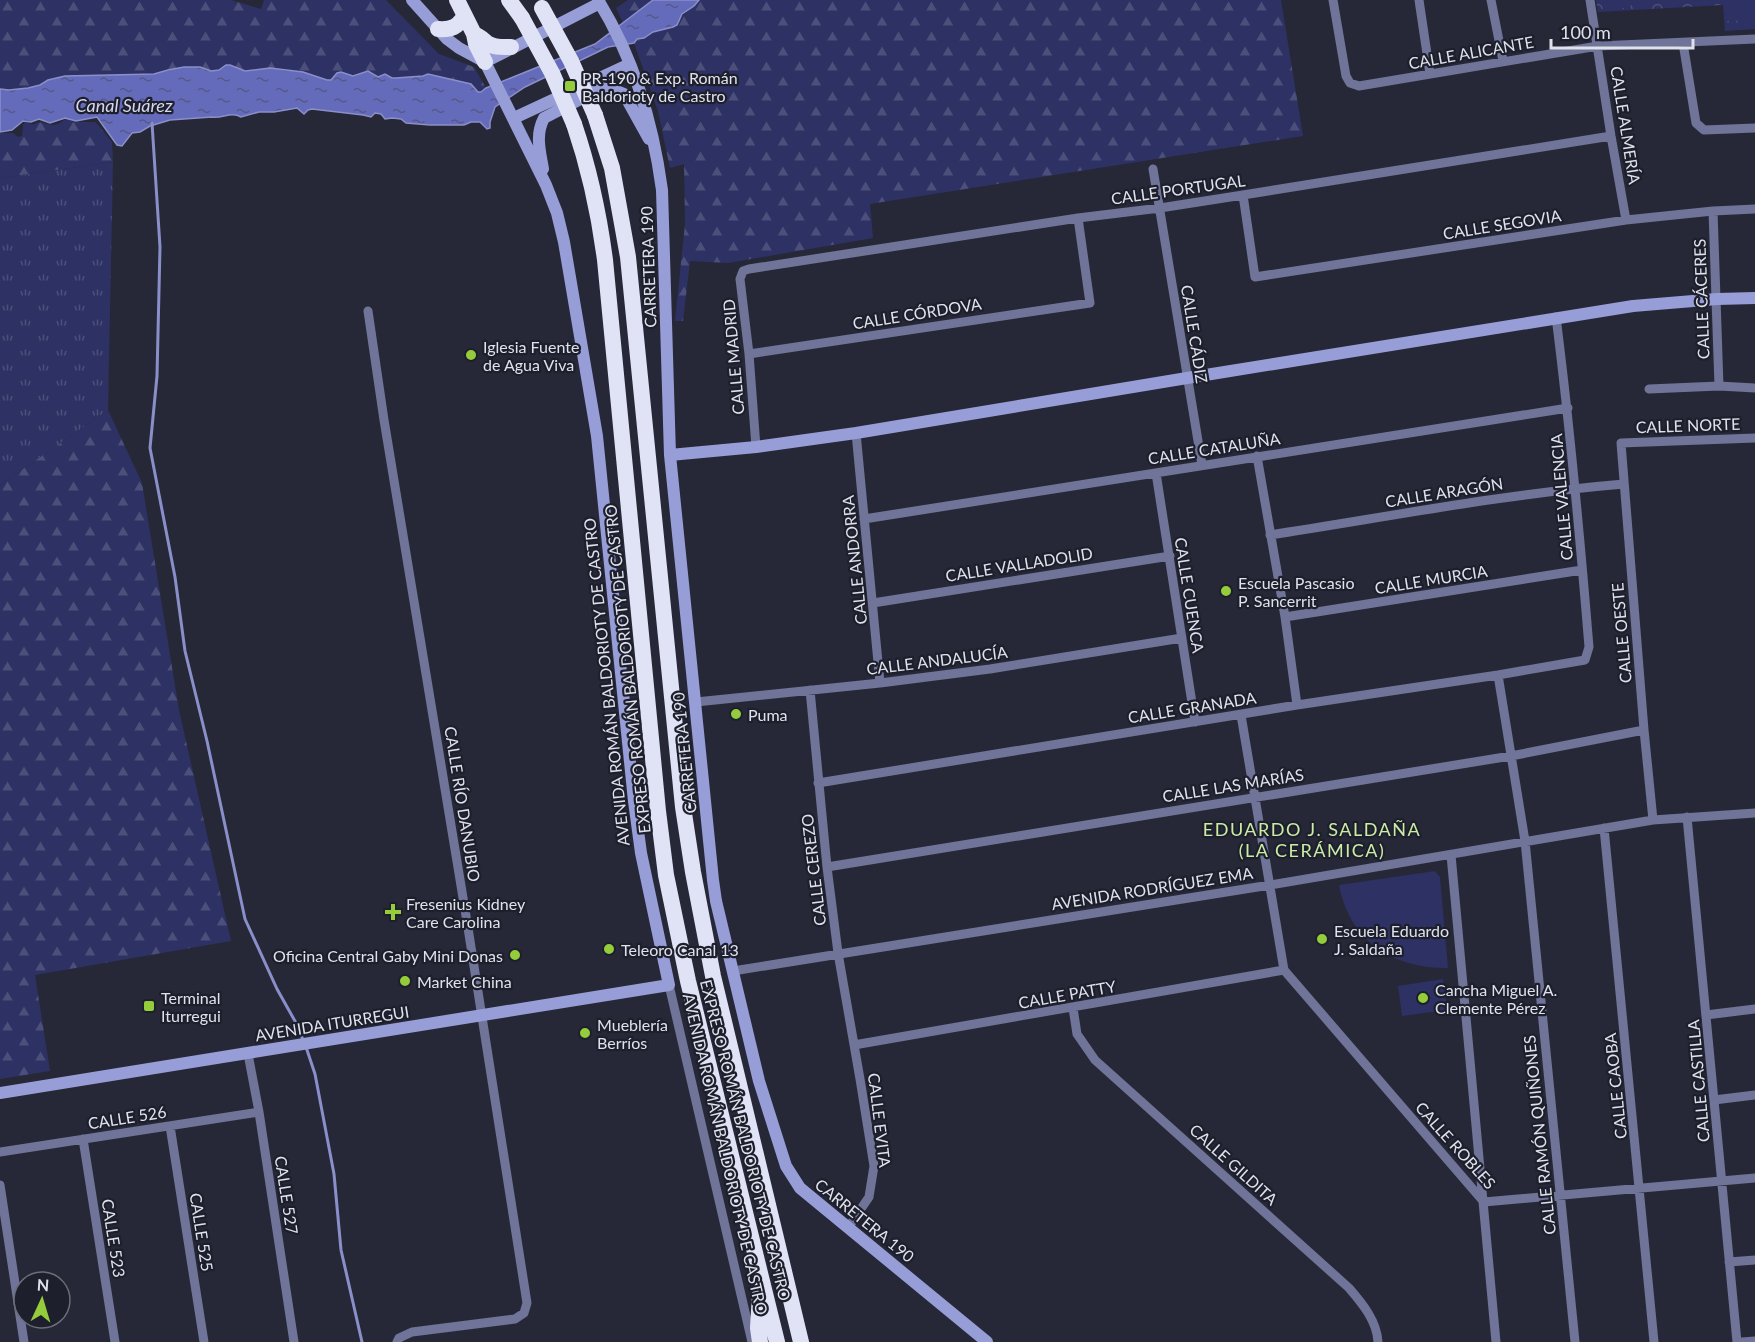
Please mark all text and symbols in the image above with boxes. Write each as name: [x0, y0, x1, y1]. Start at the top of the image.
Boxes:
scale bar: [1551, 12, 1694, 50]
text: 100 m: [1560, 21, 1611, 43]
street label: CALLE ALICANTE: [1407, 32, 1535, 72]
street label: CALLE ALMERÍA: [1607, 65, 1645, 186]
place label: PR-190 & Exp. Román Baldorioty de Castro: [582, 68, 738, 105]
marker: PR-190 & Exp. Román Baldorioty de Castro: [563, 79, 577, 93]
water label: Canal Suárez: [75, 94, 173, 116]
street label: CALLE PORTUGAL: [1110, 170, 1246, 208]
street label: CALLE SEGOVIA: [1442, 205, 1563, 243]
street label: CARRETERA 190: [636, 206, 660, 328]
street label: CALLE CÁCERES: [1689, 239, 1713, 359]
street label: CALLE CÁDIZ: [1178, 284, 1212, 385]
street label: CALLE CÓRDOVA: [851, 293, 983, 333]
street label: CALLE MADRID: [718, 298, 748, 416]
place label: Iglesia Fuente de Agua Viva: [483, 337, 579, 374]
marker: Iglesia Fuente de Agua Viva: [464, 348, 478, 362]
street label: CALLE NORTE: [1635, 414, 1741, 436]
street label: CALLE CATALUÑA: [1147, 428, 1282, 468]
street label: CALLE VALENCIA: [1546, 433, 1576, 561]
street label: CALLE ARAGÓN: [1384, 473, 1504, 511]
street label: CALLE ANDORRA: [838, 494, 870, 625]
street label: EXPRESO ROMÁN BALDORIOTY DE CASTRO: [600, 503, 654, 834]
street label: AVENIDA ROMÁN BALDORIOTY DE CASTRO: [579, 517, 633, 847]
street label: CALLE CUENCA: [1171, 536, 1209, 654]
street label: CALLE VALLADOLID: [944, 543, 1094, 585]
street label: CALLE MURCIA: [1373, 561, 1489, 597]
place label: Escuela Pascasio P. Sancerrit: [1238, 573, 1355, 610]
street label: CALLE OESTE: [1607, 582, 1635, 684]
marker: Escuela Pascasio P. Sancerrit: [1219, 584, 1233, 598]
street label: CALLE ANDALUCÍA: [865, 642, 1009, 678]
street label: CALLE GRANADA: [1127, 687, 1258, 727]
street label: CARRETERA 190: [668, 691, 700, 815]
place label: Puma: [748, 705, 788, 724]
marker: Puma: [729, 707, 743, 721]
street label: CALLE RÍO DANUBIO: [441, 725, 485, 883]
street label: CALLE LAS MARÍAS: [1161, 764, 1305, 806]
street label: CALLE CEREZO: [797, 813, 829, 927]
district label: EDUARDO J. SALDAÑA (LA CERÁMICA): [1203, 818, 1421, 861]
street label: AVENIDA RODRÍGUEZ EMA: [1050, 863, 1254, 913]
place label: Fresenius Kidney Care Carolina: [406, 894, 526, 931]
marker: Fresenius Kidney Care Carolina: [384, 903, 402, 921]
place label: Escuela Eduardo J. Saldaña: [1334, 921, 1449, 958]
marker: Escuela Eduardo J. Saldaña: [1315, 932, 1329, 946]
place label: Teleoro Canal 13: [621, 940, 739, 959]
marker: Teleoro Canal 13: [602, 942, 616, 956]
place label: Oficina Central Gaby Mini Donas: [273, 946, 503, 965]
marker: Oficina Central Gaby Mini Donas: [508, 948, 522, 962]
place label: Market China: [417, 972, 512, 991]
marker: Market China: [398, 974, 412, 988]
street label: CALLE PATTY: [1017, 976, 1117, 1012]
street label: EXPRESO ROMÁN BALDORIOTY DE CASTRO: [697, 977, 795, 1303]
place label: Cancha Miguel A. Clemente Pérez: [1435, 980, 1557, 1017]
place label: Terminal Iturregui: [161, 988, 221, 1025]
street label: AVENIDA ROMÁN BALDORIOTY DE CASTRO: [680, 991, 772, 1317]
marker: Cancha Miguel A. Clemente Pérez: [1416, 991, 1430, 1005]
marker: Terminal Iturregui: [142, 999, 156, 1013]
street label: AVENIDA ITURREGUI: [254, 1001, 410, 1045]
place label: Mueblería Berríos: [597, 1015, 668, 1052]
street label: CALLE CASTILLA: [1683, 1019, 1713, 1143]
marker: Mueblería Berríos: [578, 1026, 592, 1040]
street label: CALLE CAOBA: [1600, 1032, 1630, 1140]
street label: CALLE RAMÓN QUIÑONES: [1519, 1034, 1559, 1236]
street label: CALLE EVITA: [865, 1072, 895, 1168]
street label: CALLE ROBLES: [1412, 1098, 1500, 1192]
street label: CALLE 526: [86, 1101, 168, 1133]
street label: CALLE GILDITA: [1186, 1120, 1282, 1208]
street label: CALLE 527: [271, 1154, 303, 1236]
street label: CARRETERA 190: [812, 1174, 918, 1266]
street label: CALLE 525: [186, 1191, 218, 1273]
street label: CALLE 523: [98, 1197, 130, 1279]
north arrow: [12, 1270, 72, 1330]
text: N: [36, 1275, 50, 1294]

